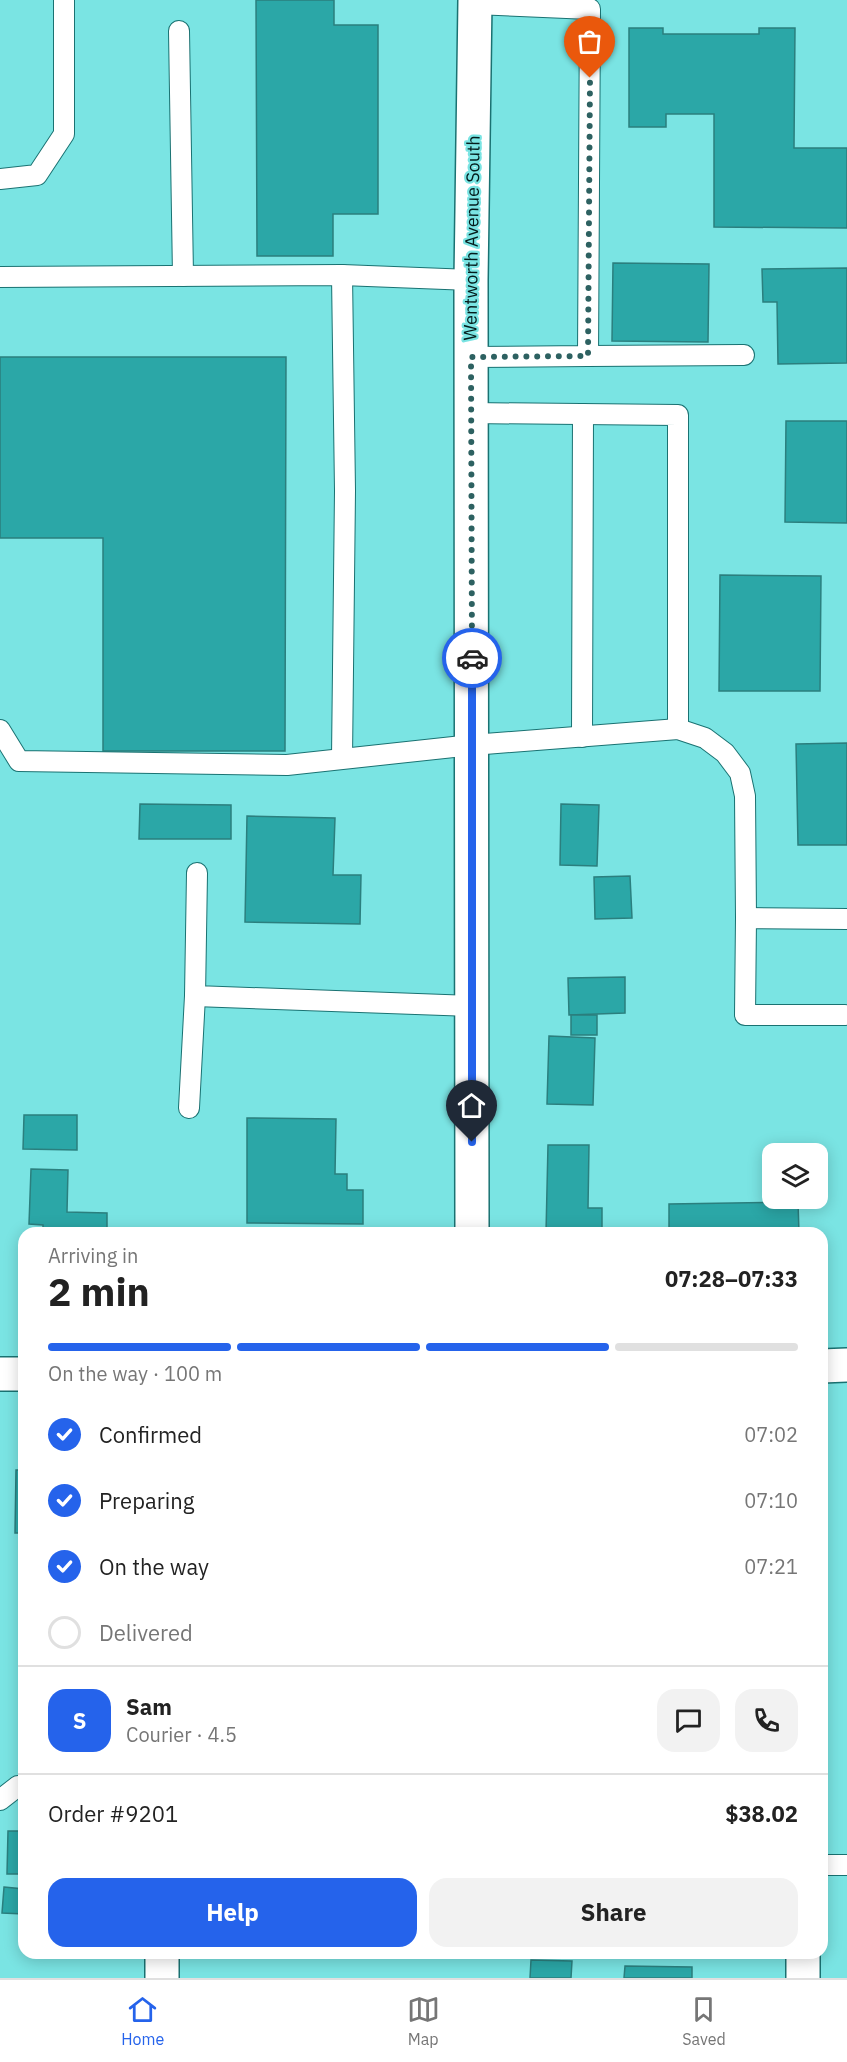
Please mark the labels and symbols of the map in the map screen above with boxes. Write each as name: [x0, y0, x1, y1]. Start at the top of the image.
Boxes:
pin: [564, 16, 615, 78]
street label: Wentworth Avenue South: [458, 135, 485, 341]
courier: [442, 628, 502, 688]
pin: [446, 1080, 497, 1142]

